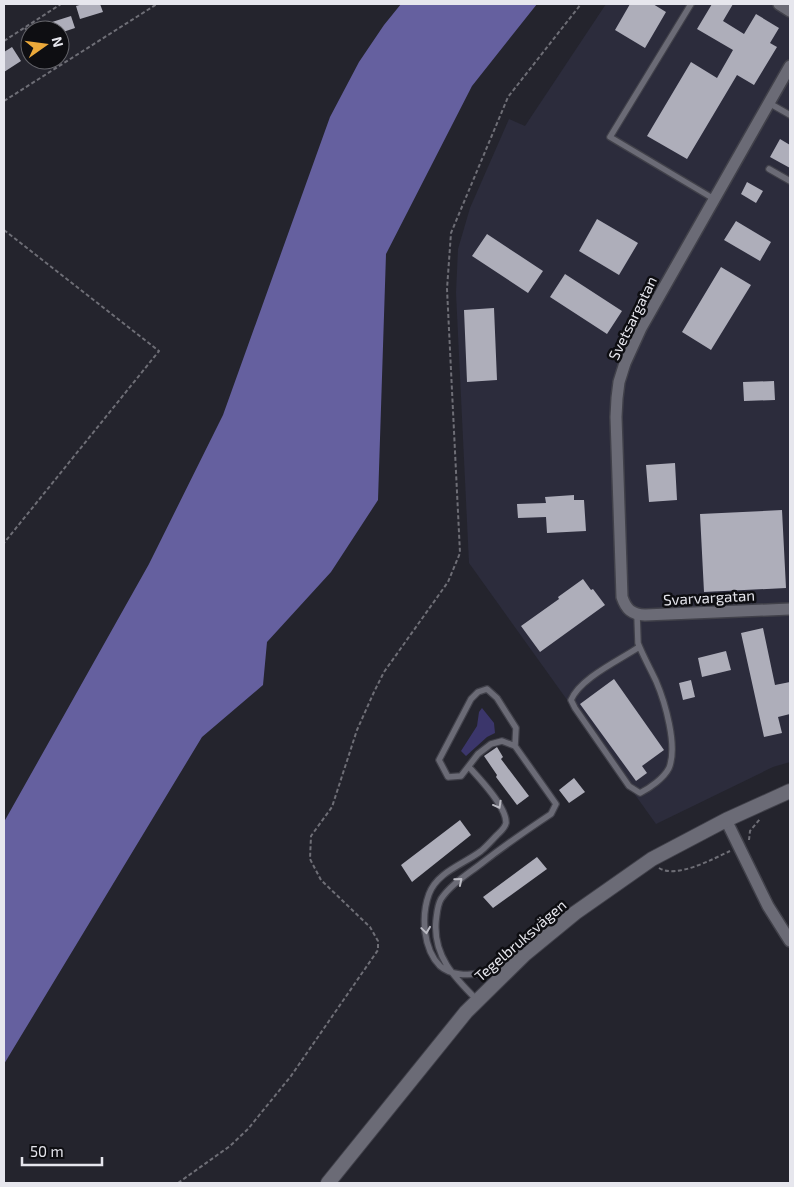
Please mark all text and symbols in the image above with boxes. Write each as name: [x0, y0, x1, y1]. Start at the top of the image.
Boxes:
north arrow: [20, 20, 70, 70]
text: N: [49, 35, 68, 49]
street label: Svetsargatan: [604, 273, 660, 363]
street label: Svarvargatan: [663, 586, 755, 608]
one-way arrow: [492, 800, 502, 809]
one-way arrow: [453, 879, 462, 887]
street label: Tegelbruksvägen: [471, 895, 569, 985]
one-way arrow: [420, 926, 431, 934]
scale bar: [22, 1134, 102, 1166]
text: 50 m: [30, 1142, 64, 1160]

